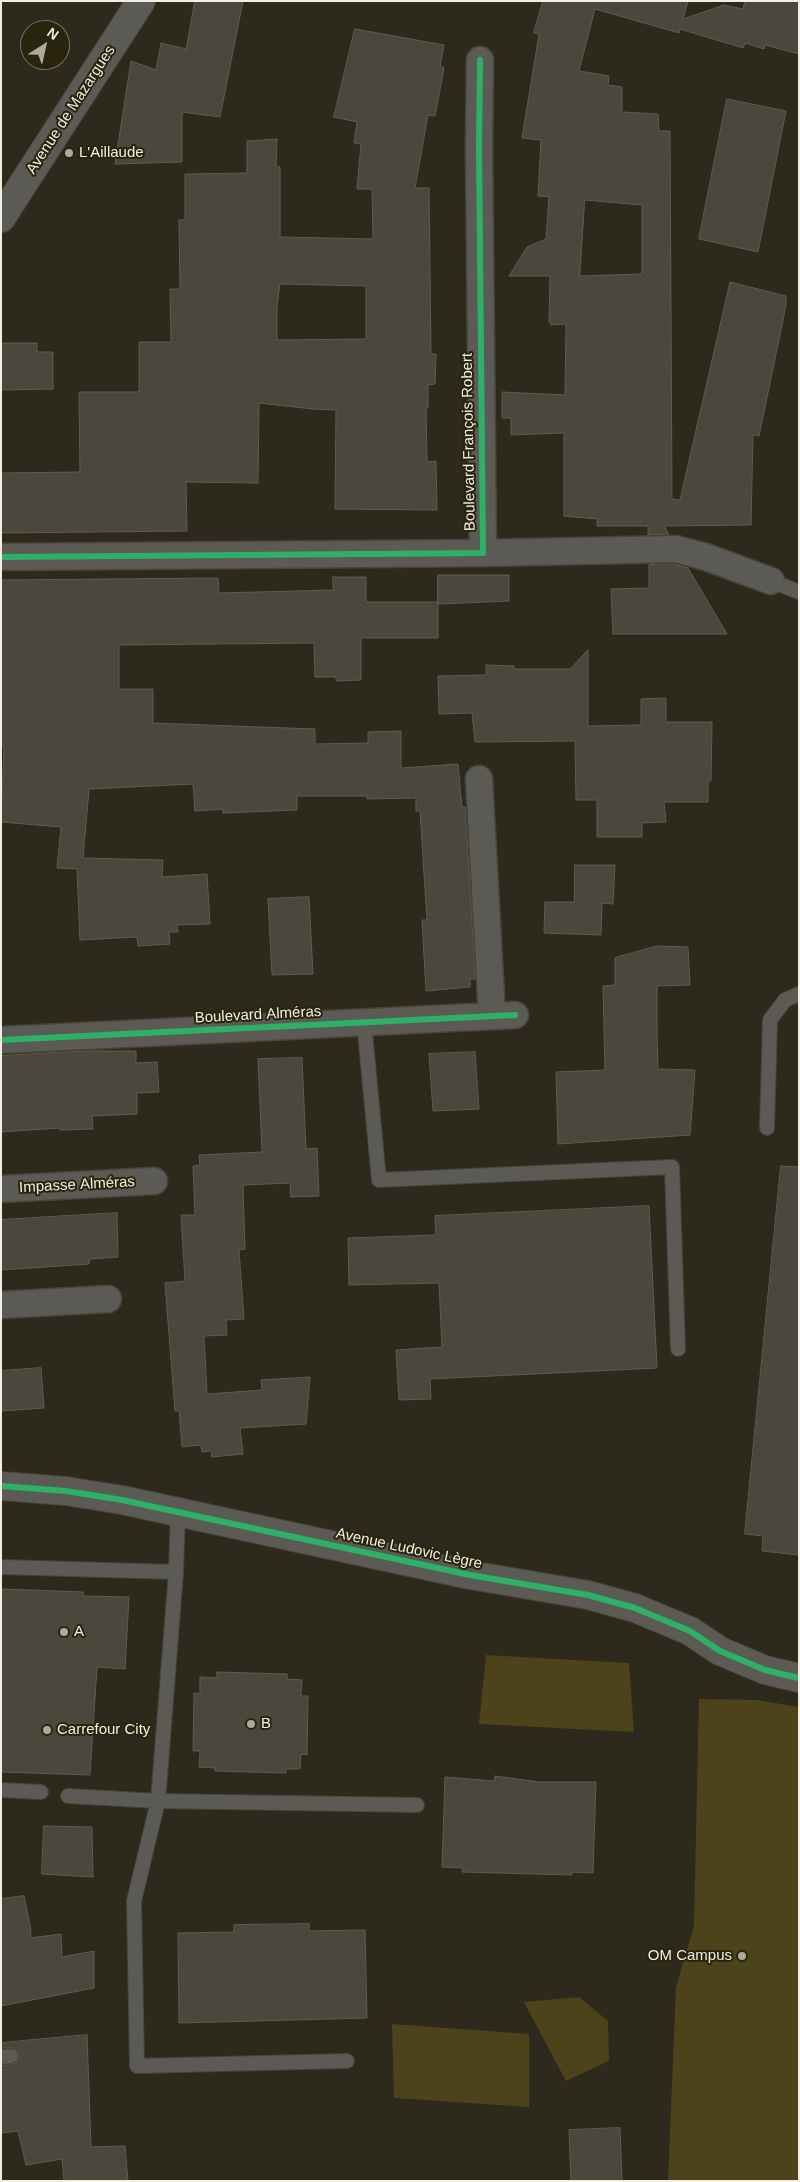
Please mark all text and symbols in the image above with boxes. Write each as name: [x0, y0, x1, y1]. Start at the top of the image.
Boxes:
north arrow: [20, 20, 70, 70]
text: N: [44, 24, 62, 43]
street label: Avenue de Mazargues: [23, 42, 119, 178]
place label: L'Aillaude: [79, 144, 144, 162]
marker: L'Aillaude: [63, 147, 75, 159]
street label: Boulevard François Robert: [458, 353, 480, 531]
street label: Boulevard Alméras: [194, 1003, 322, 1027]
street label: Impasse Alméras: [19, 1173, 135, 1197]
street label: Avenue Ludovic Lègre: [334, 1525, 484, 1573]
place label: A: [74, 1623, 84, 1641]
marker: A: [58, 1626, 70, 1638]
place label: B: [261, 1715, 271, 1733]
marker: B: [245, 1718, 257, 1730]
place label: Carrefour City: [57, 1721, 150, 1739]
marker: Carrefour City: [41, 1724, 53, 1736]
place label: OM Campus: [648, 1947, 732, 1965]
marker: OM Campus: [736, 1950, 748, 1962]

